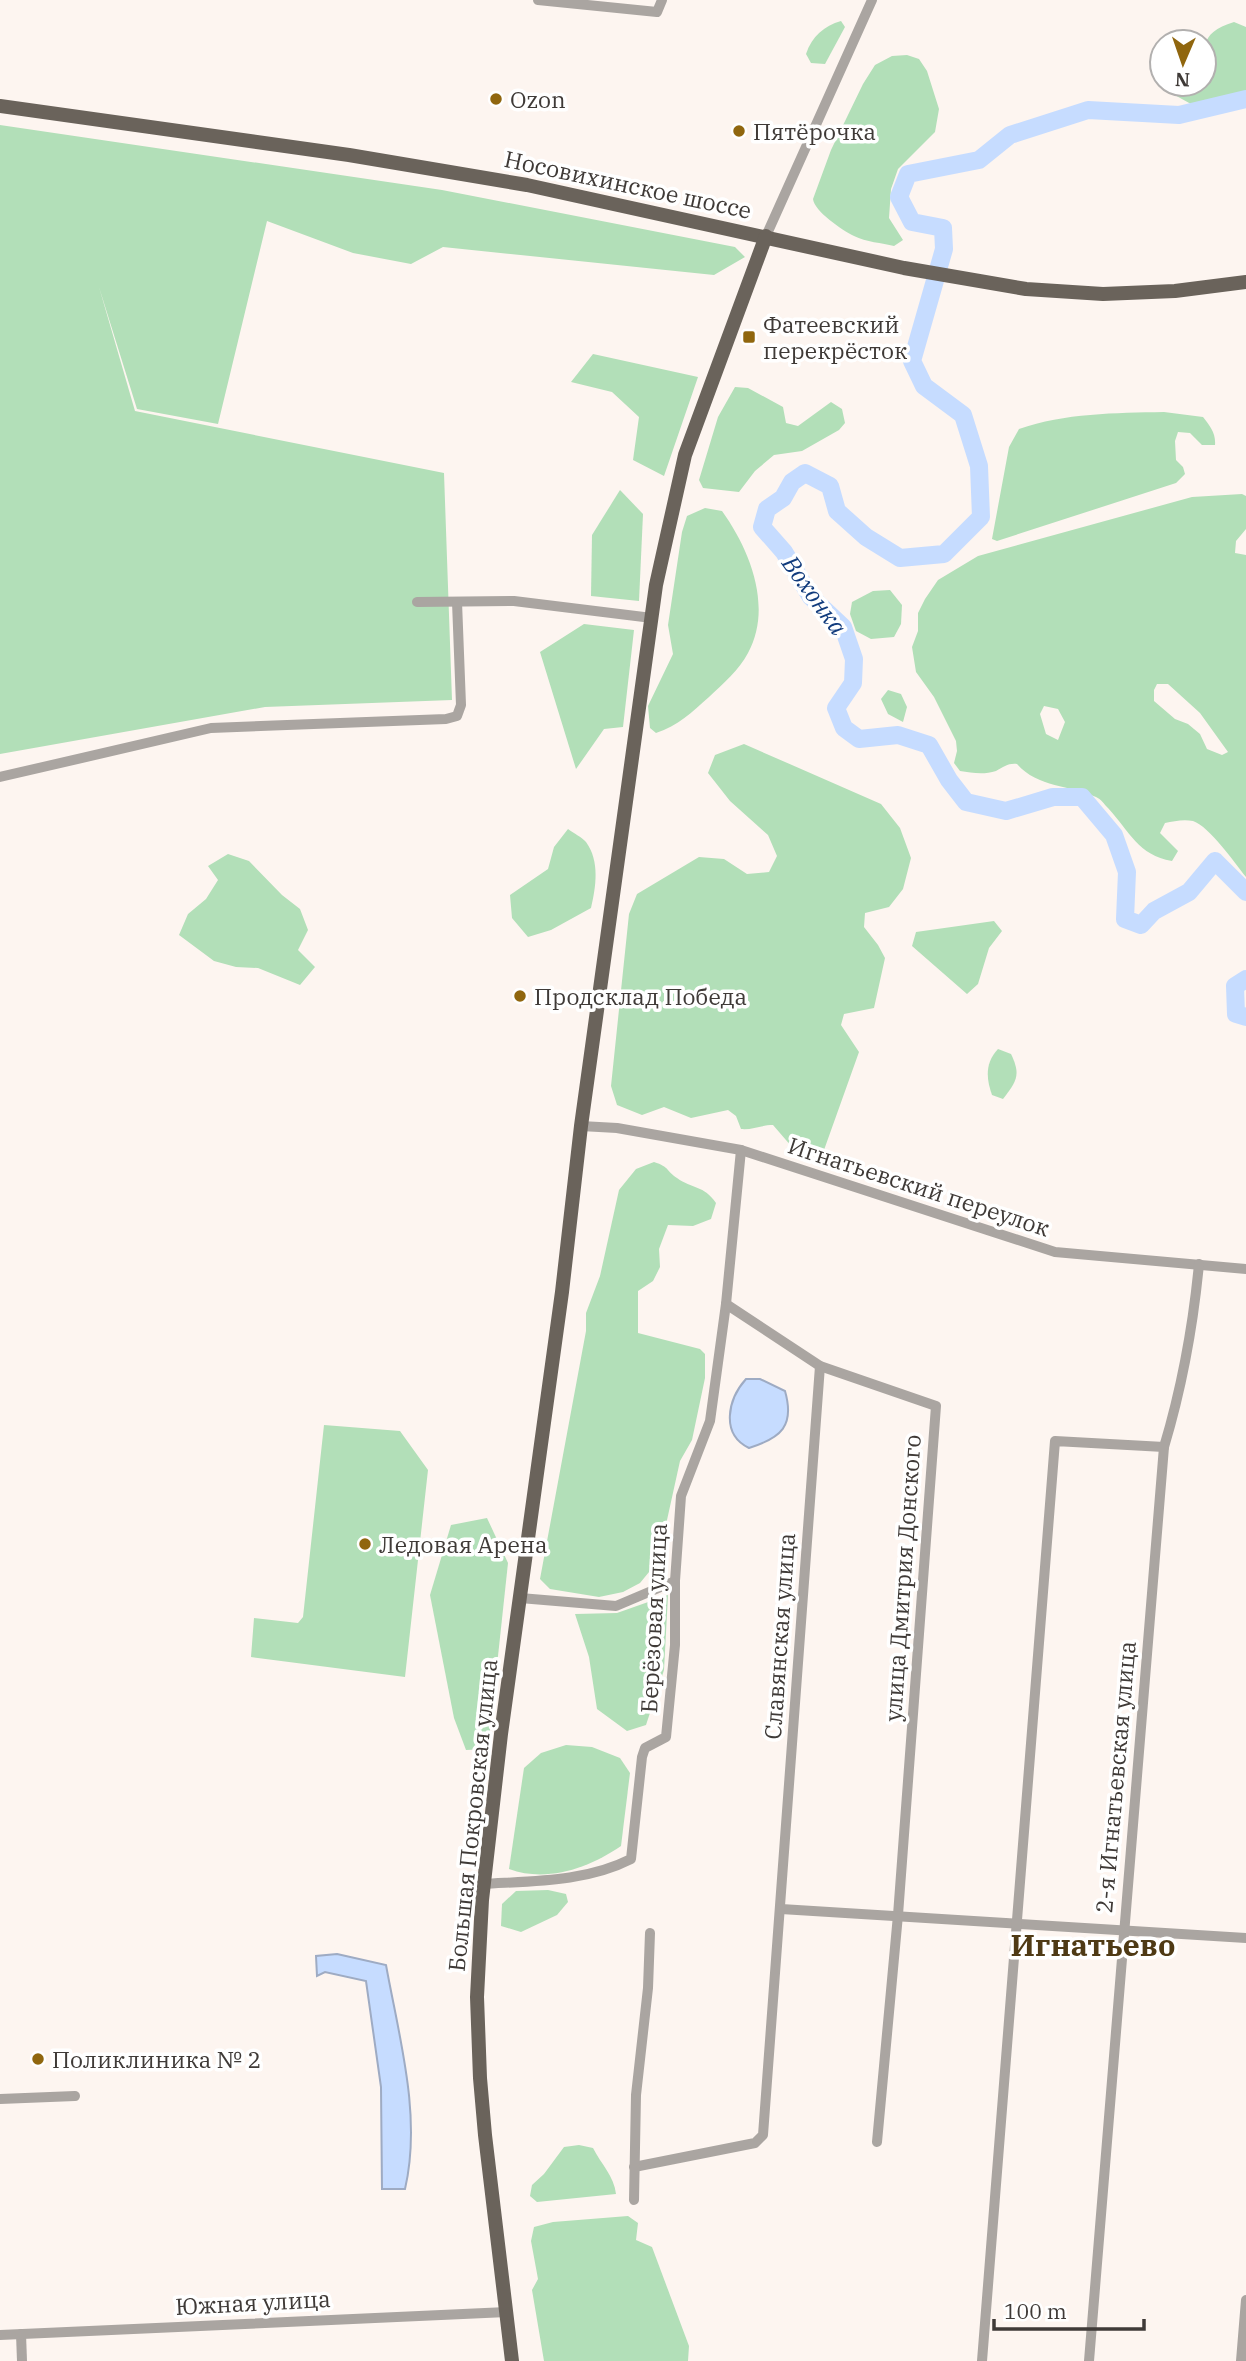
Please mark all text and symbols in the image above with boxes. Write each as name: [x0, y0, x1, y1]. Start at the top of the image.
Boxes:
north arrow: [1148, 28, 1218, 98]
text: N: [1174, 68, 1190, 92]
place label: Ozon: [510, 84, 566, 114]
marker: Ozon: [488, 91, 504, 107]
place label: Пятёрочка: [753, 116, 876, 146]
marker: Пятёрочка: [731, 123, 747, 139]
street label: Носовихинское шоссе: [502, 143, 754, 225]
place label: Фатеевский перекрёсток: [763, 309, 908, 365]
marker: Фатеевский перекрёсток: [741, 329, 757, 345]
water label: Вохонка: [775, 548, 855, 641]
place label: Продсклад Победа: [534, 981, 747, 1011]
marker: Продсклад Победа: [512, 988, 528, 1004]
street label: Игнатьевский переулок: [784, 1130, 1054, 1243]
street label: улица Дмитрия Донского: [877, 1433, 927, 1723]
street label: Берёзовая улица: [633, 1522, 673, 1714]
place label: Ледовая Арена: [379, 1529, 548, 1559]
street label: Славянская улица: [757, 1532, 801, 1740]
marker: Ледовая Арена: [357, 1536, 373, 1552]
street label: 2-я Игнатьевская улица: [1088, 1640, 1142, 1914]
street label: Большая Покровская улица: [441, 1657, 503, 1973]
district label: Игнатьево: [1011, 1925, 1175, 1964]
place label: Поликлиника № 2: [52, 2044, 261, 2074]
marker: Поликлиника № 2: [30, 2051, 46, 2067]
street label: Южная улица: [175, 2283, 331, 2321]
scale bar: [994, 2288, 1144, 2332]
text: 100 m: [1004, 2297, 1067, 2325]

